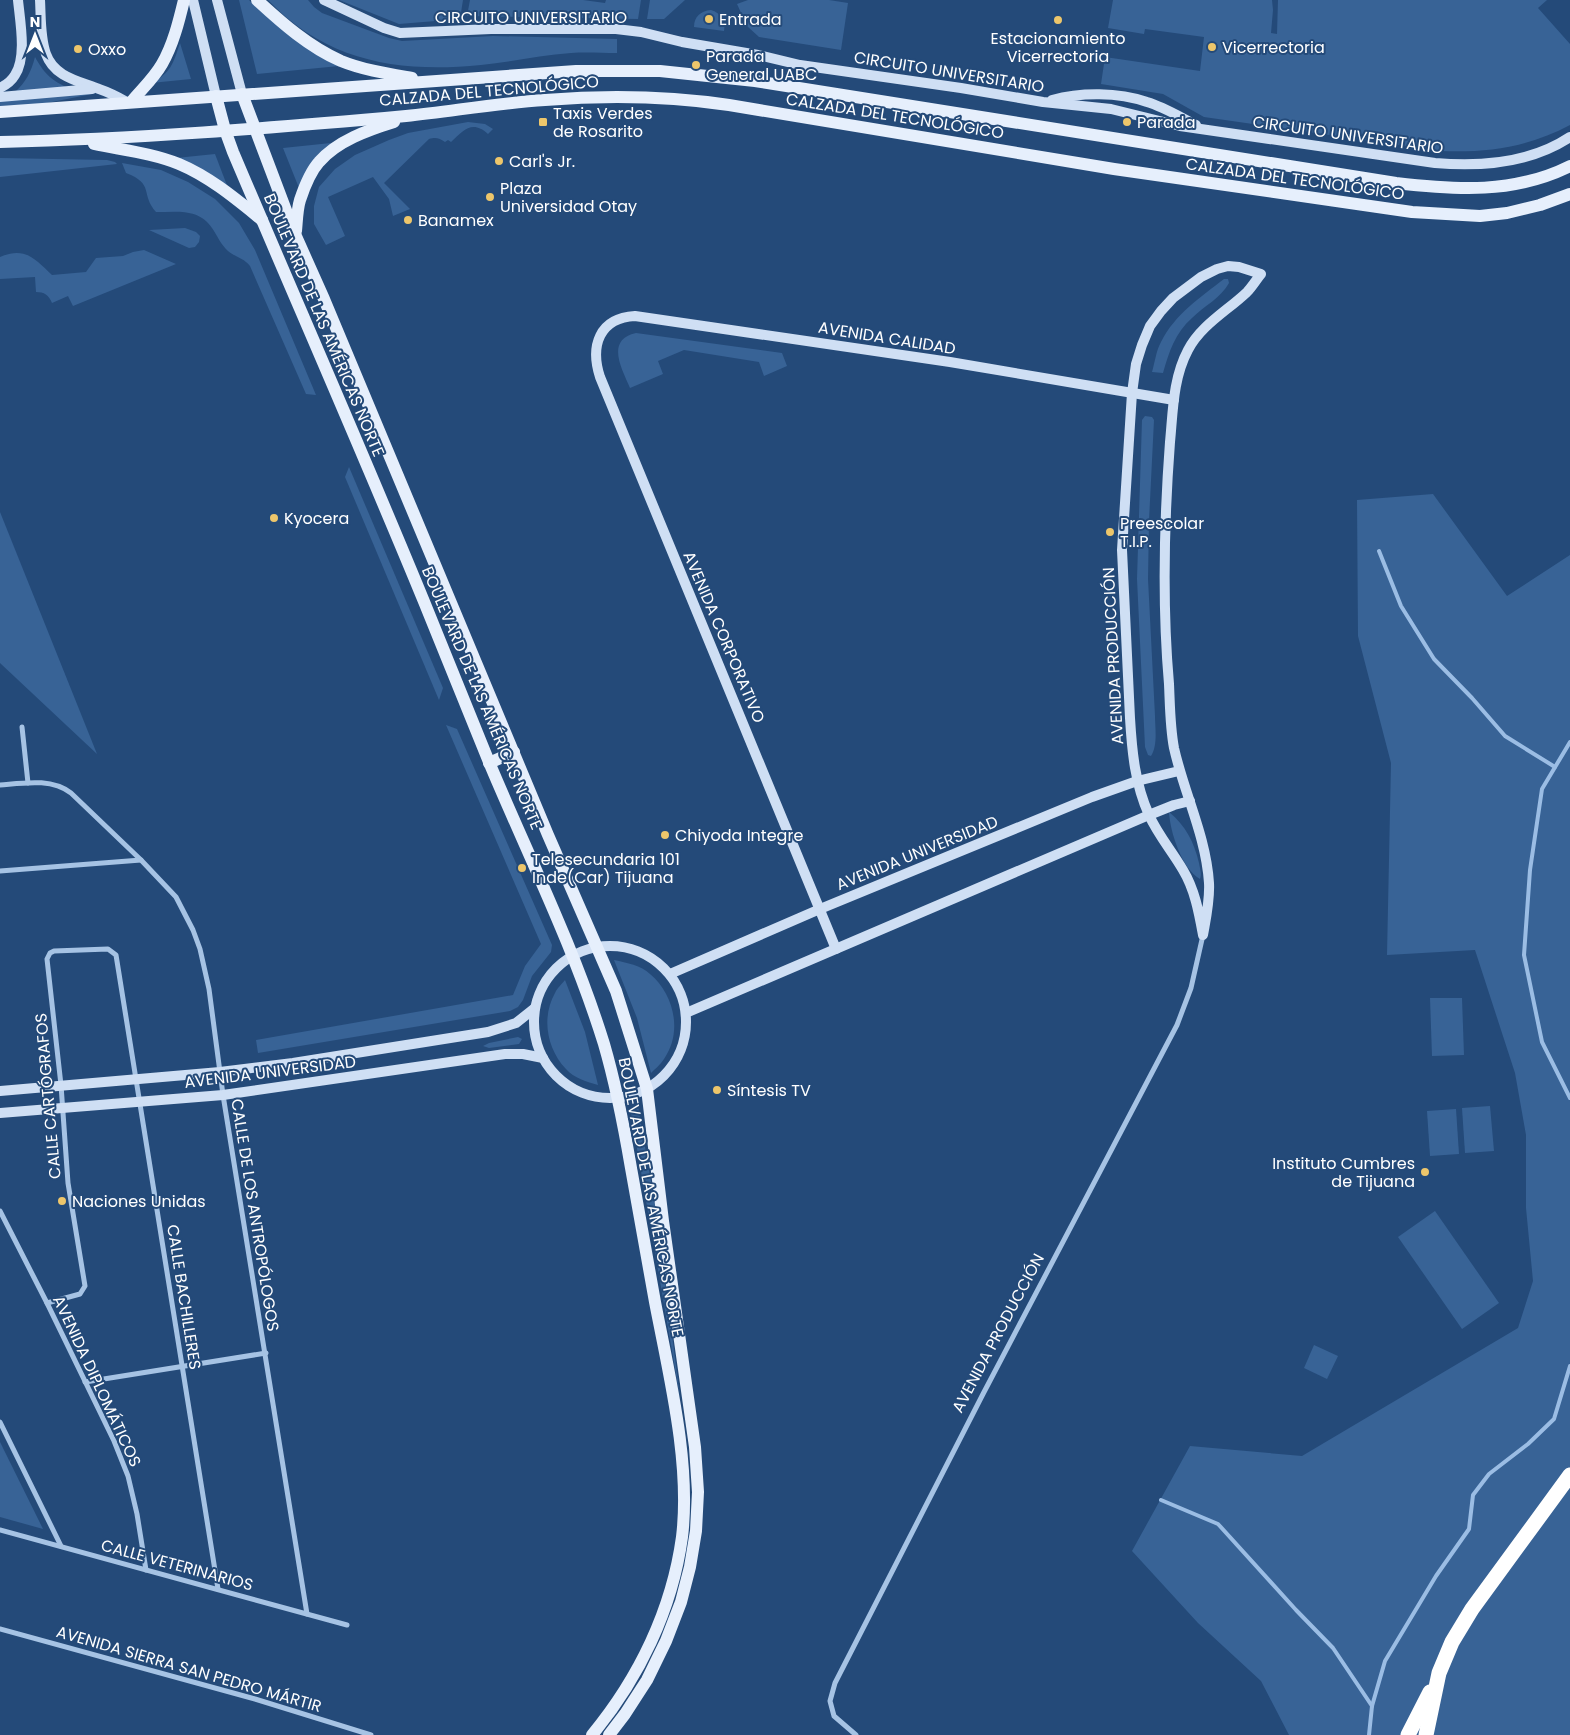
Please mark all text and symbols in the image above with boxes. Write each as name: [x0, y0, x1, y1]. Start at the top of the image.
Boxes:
street label: CIRCUITO UNIVERSITARIO: [435, 6, 627, 29]
place label: Entrada: [719, 8, 782, 31]
north arrow: [10, 10, 60, 60]
text: N: [30, 12, 40, 32]
marker: Entrada: [703, 13, 715, 25]
marker: Estacionamiento Vicerrectoria: [1052, 14, 1064, 26]
place label: Estacionamiento Vicerrectoria: [991, 27, 1125, 68]
place label: Vicerrectoria: [1222, 36, 1325, 59]
place label: Oxxo: [88, 38, 126, 61]
marker: Vicerrectoria: [1206, 41, 1218, 53]
marker: Oxxo: [72, 43, 84, 55]
place label: Parada General UABC: [706, 45, 817, 86]
street label: CIRCUITO UNIVERSITARIO: [852, 46, 1046, 98]
marker: Parada General UABC: [690, 59, 702, 71]
street label: CALZADA DEL TECNOLÓGICO: [378, 70, 600, 112]
street label: CALZADA DEL TECNOLÓGICO: [784, 87, 1006, 145]
place label: Taxis Verdes de Rosarito: [553, 102, 653, 143]
street label: CIRCUITO UNIVERSITARIO: [1251, 110, 1445, 160]
place label: Parada: [1137, 111, 1196, 134]
marker: Taxis Verdes de Rosarito: [537, 116, 549, 128]
marker: Parada: [1121, 116, 1133, 128]
place label: Carl's Jr.: [509, 150, 575, 173]
street label: CALZADA DEL TECNOLÓGICO: [1184, 152, 1406, 206]
marker: Carl's Jr.: [493, 155, 505, 167]
place label: Plaza Universidad Otay: [500, 177, 637, 218]
street label: BOULEVARD DE LAS AMÉRICAS NORTE: [258, 190, 390, 460]
marker: Plaza Universidad Otay: [484, 191, 496, 203]
place label: Banamex: [418, 209, 494, 232]
marker: Banamex: [402, 214, 414, 226]
street label: AVENIDA CALIDAD: [817, 316, 957, 360]
place label: Kyocera: [284, 507, 349, 530]
marker: Kyocera: [268, 512, 280, 524]
place label: Preescolar T.I.P.: [1120, 512, 1204, 553]
marker: Preescolar T.I.P.: [1104, 526, 1116, 538]
street label: AVENIDA CORPORATIVO: [677, 548, 771, 726]
street label: BOULEVARD DE LAS AMÉRICAS NORTE: [416, 563, 548, 833]
street label: AVENIDA PRODUCCIÓN: [1097, 567, 1129, 745]
street label: AVENIDA UNIVERSIDAD: [833, 810, 1001, 896]
place label: Chiyoda Integre: [675, 824, 803, 847]
marker: Chiyoda Integre: [659, 829, 671, 841]
place label: Telesecundaria 101 Inde(Car) Tijuana: [532, 848, 680, 889]
marker: Telesecundaria 101 Inde(Car) Tijuana: [516, 862, 528, 874]
street label: CALLE CARTÓGRAFOS: [29, 1012, 67, 1180]
street label: AVENIDA UNIVERSIDAD: [183, 1050, 357, 1094]
street label: BOULEVARD DE LAS AMÉRICAS NORTE: [613, 1055, 689, 1339]
place label: Síntesis TV: [727, 1079, 811, 1102]
marker: Síntesis TV: [711, 1084, 723, 1096]
street label: CALLE DE LOS ANTROPÓLOGOS: [225, 1097, 285, 1333]
place label: Instituto Cumbres de Tijuana: [1272, 1152, 1415, 1193]
marker: Instituto Cumbres de Tijuana: [1419, 1166, 1431, 1178]
place label: Naciones Unidas: [72, 1190, 206, 1213]
marker: Naciones Unidas: [56, 1195, 68, 1207]
street label: CALLE BACHILLERES: [161, 1223, 207, 1371]
street label: AVENIDA PRODUCCIÓN: [946, 1249, 1050, 1417]
street label: AVENIDA DIPLOMÁTICOS: [47, 1291, 147, 1471]
street label: CALLE VETERINARIOS: [98, 1534, 256, 1596]
street label: AVENIDA SIERRA SAN PEDRO MÁRTIR: [54, 1620, 324, 1718]

